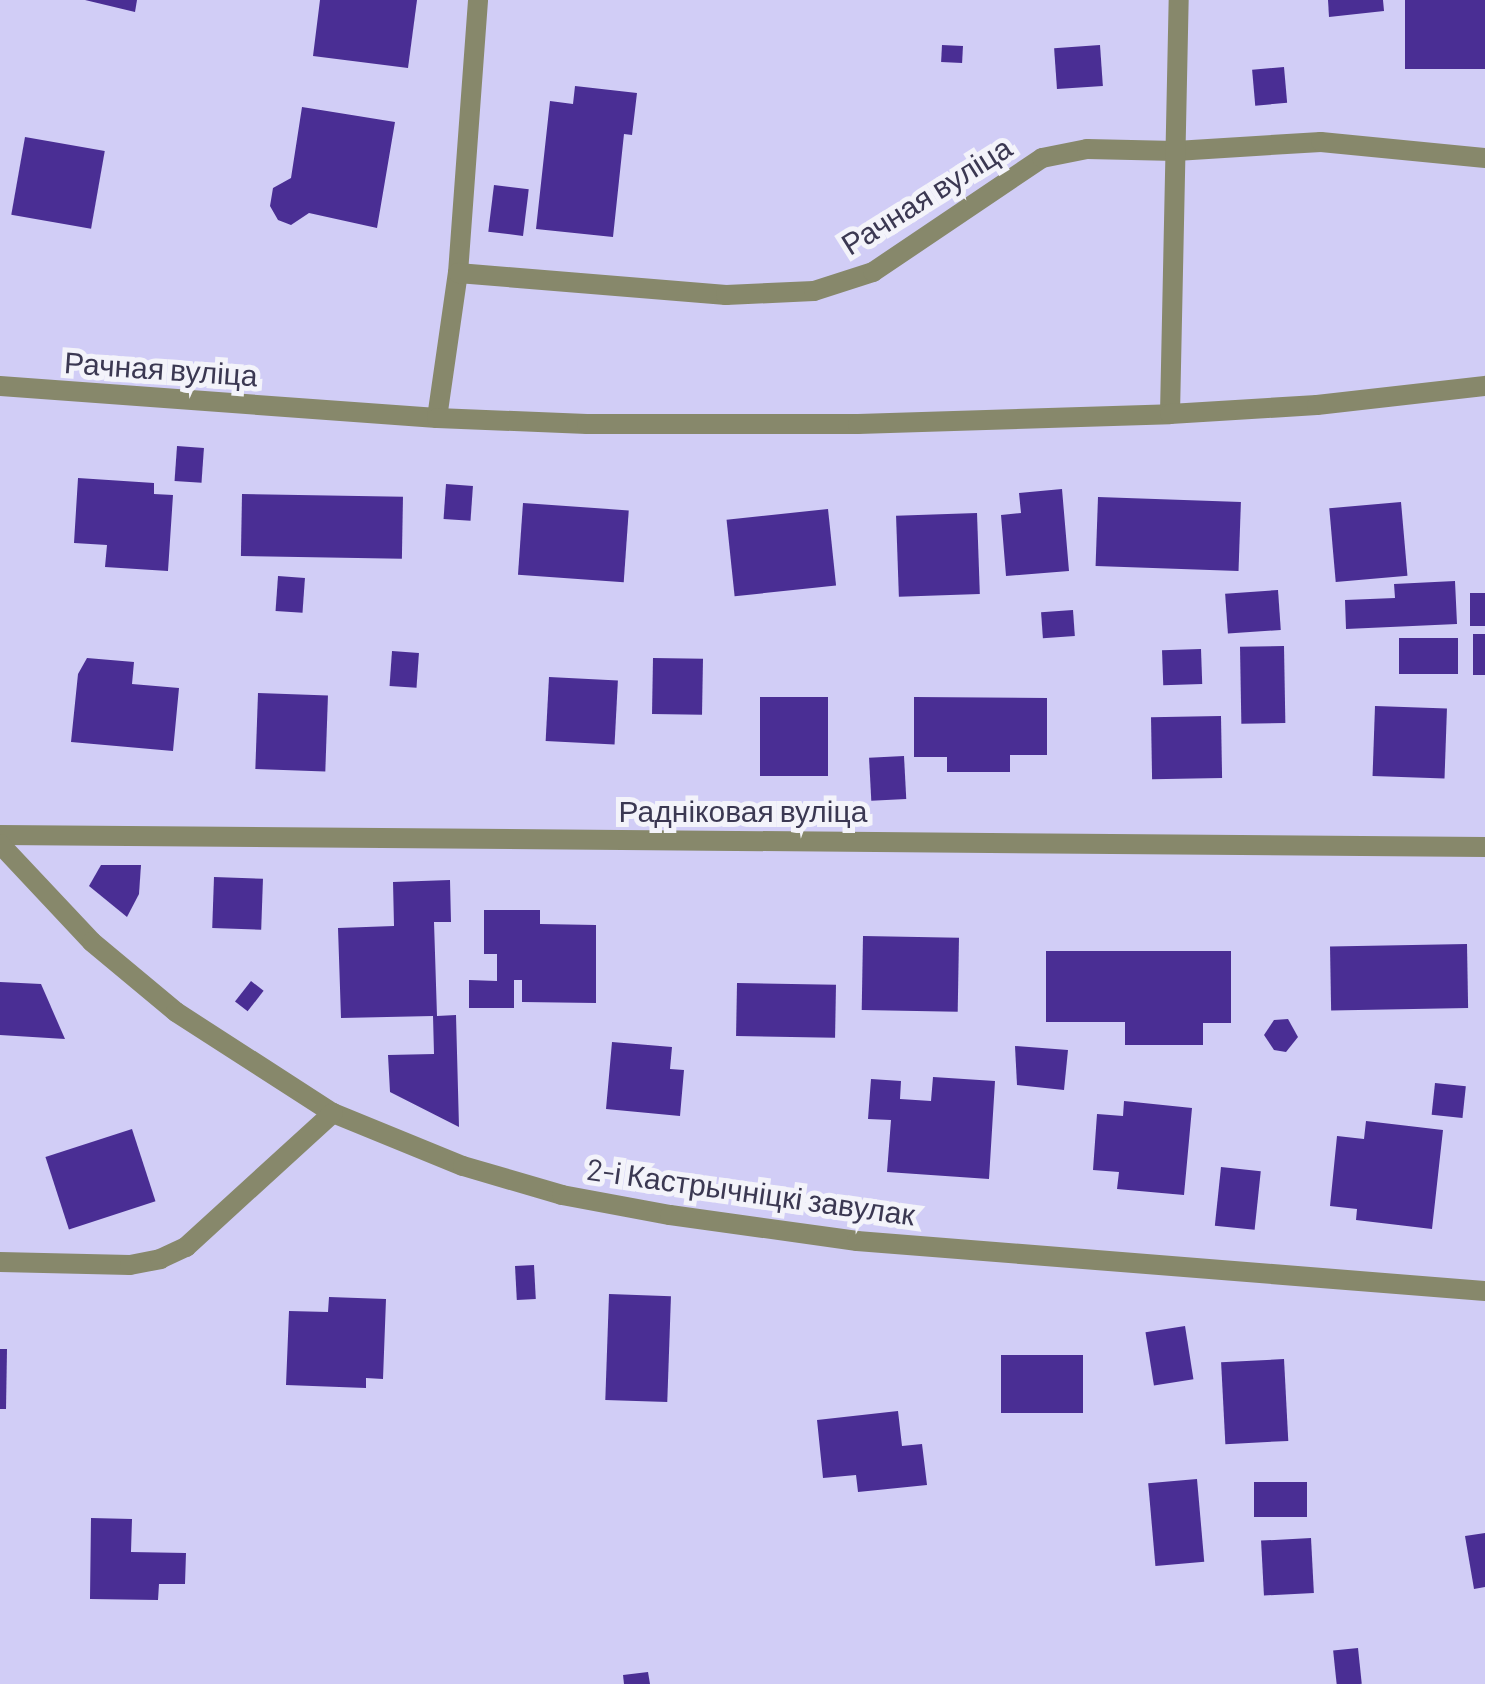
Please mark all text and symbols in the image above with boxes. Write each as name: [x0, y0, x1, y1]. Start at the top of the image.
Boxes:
street label: Рачная вуліца: [834, 128, 1018, 262]
street label: Рачная вуліца: [63, 343, 259, 393]
street label: Радніковая вуліца: [619, 792, 867, 828]
street label: 2-і Кастрычніцкі завулак: [585, 1150, 917, 1232]

